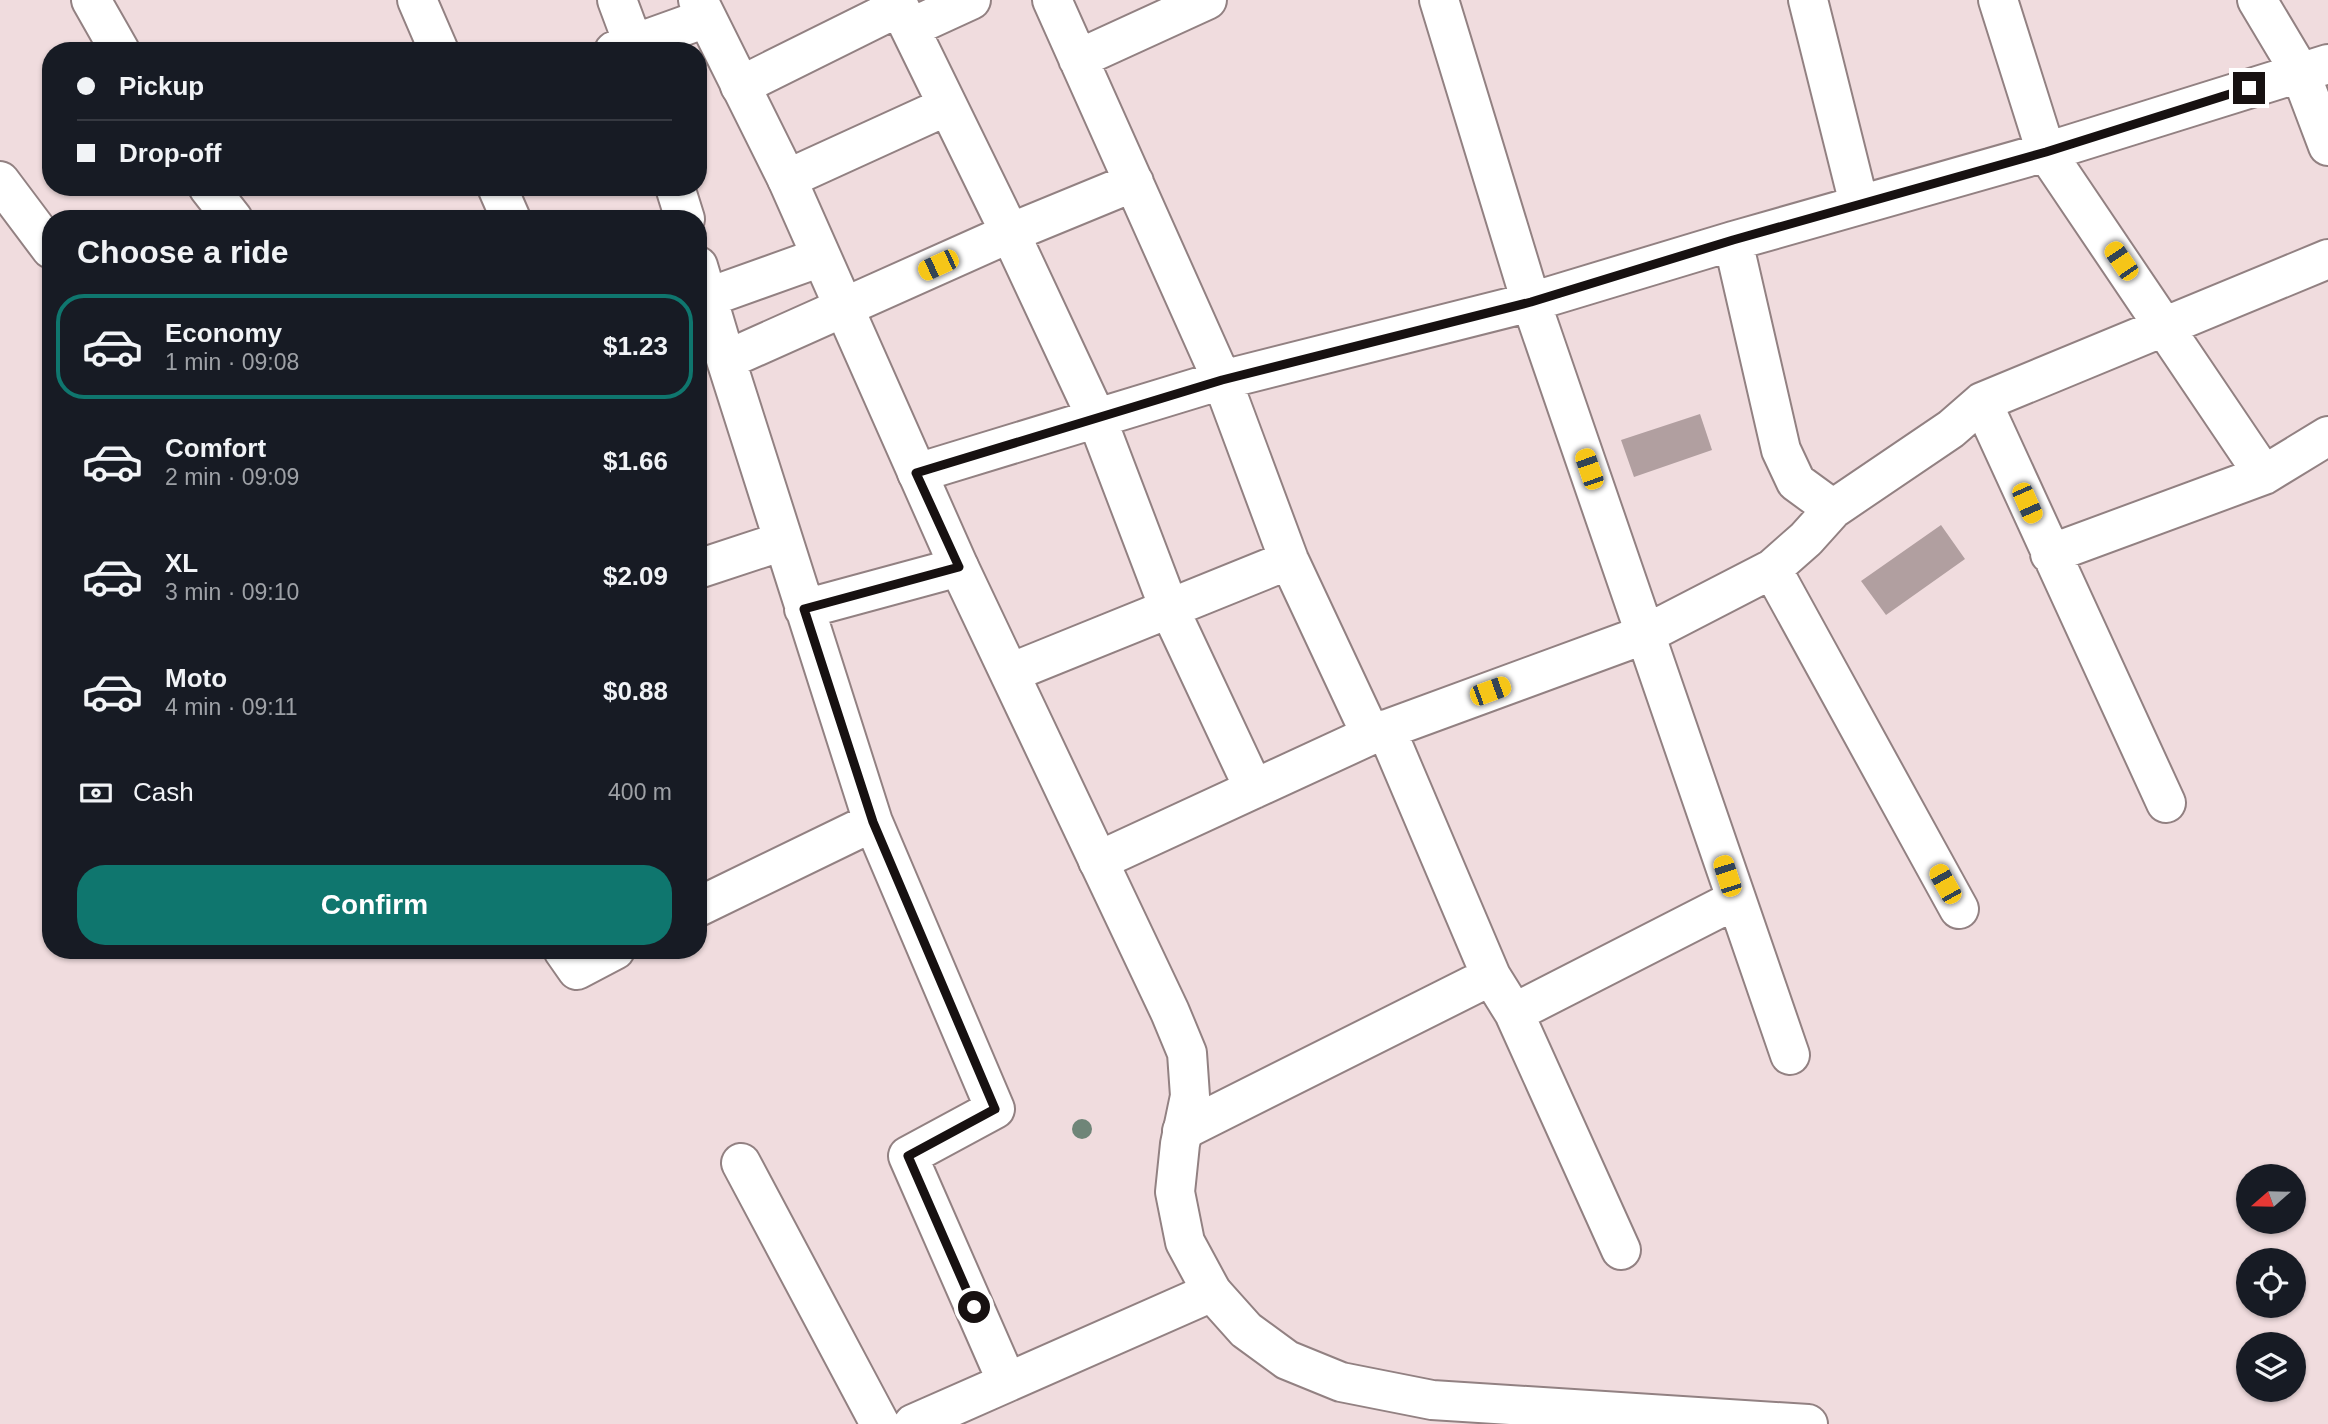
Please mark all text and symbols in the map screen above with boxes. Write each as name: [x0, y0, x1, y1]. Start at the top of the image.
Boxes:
text: Pickup: [119, 71, 204, 101]
route end: [2233, 72, 2265, 104]
text: Drop-off: [119, 138, 222, 168]
text: Choose a ride: [77, 234, 289, 270]
car: [2101, 238, 2142, 284]
car: [915, 247, 962, 283]
icon: car: [81, 315, 144, 378]
text: Economy: [165, 318, 282, 348]
text: $1.23: [603, 331, 668, 361]
text: 1 min · 09:08: [165, 349, 299, 375]
icon: car: [81, 430, 144, 493]
text: Comfort: [165, 433, 266, 463]
text: $1.66: [603, 446, 668, 476]
car: [1573, 446, 1606, 492]
text: 2 min · 09:09: [165, 464, 299, 490]
car: [2009, 480, 2046, 526]
icon: car: [81, 545, 144, 608]
text: XL: [165, 548, 198, 578]
text: $2.09: [603, 561, 668, 591]
text: 3 min · 09:10: [165, 579, 299, 605]
icon: car: [81, 660, 144, 723]
text: Moto: [165, 663, 227, 693]
car: [1467, 674, 1514, 708]
text: $0.88: [603, 676, 668, 706]
text: 4 min · 09:11: [165, 694, 298, 720]
icon: cash: [77, 774, 115, 812]
text: Cash: [133, 777, 194, 807]
text: 400 m: [608, 779, 672, 805]
car: [1711, 853, 1744, 899]
car: [1926, 861, 1965, 907]
button: Confirm: [77, 865, 672, 945]
north arrow: [2236, 1164, 2306, 1234]
map controls: [2236, 1164, 2306, 1402]
button: locate: [2236, 1248, 2306, 1318]
route start: [958, 1291, 990, 1323]
button: layers: [2236, 1332, 2306, 1402]

